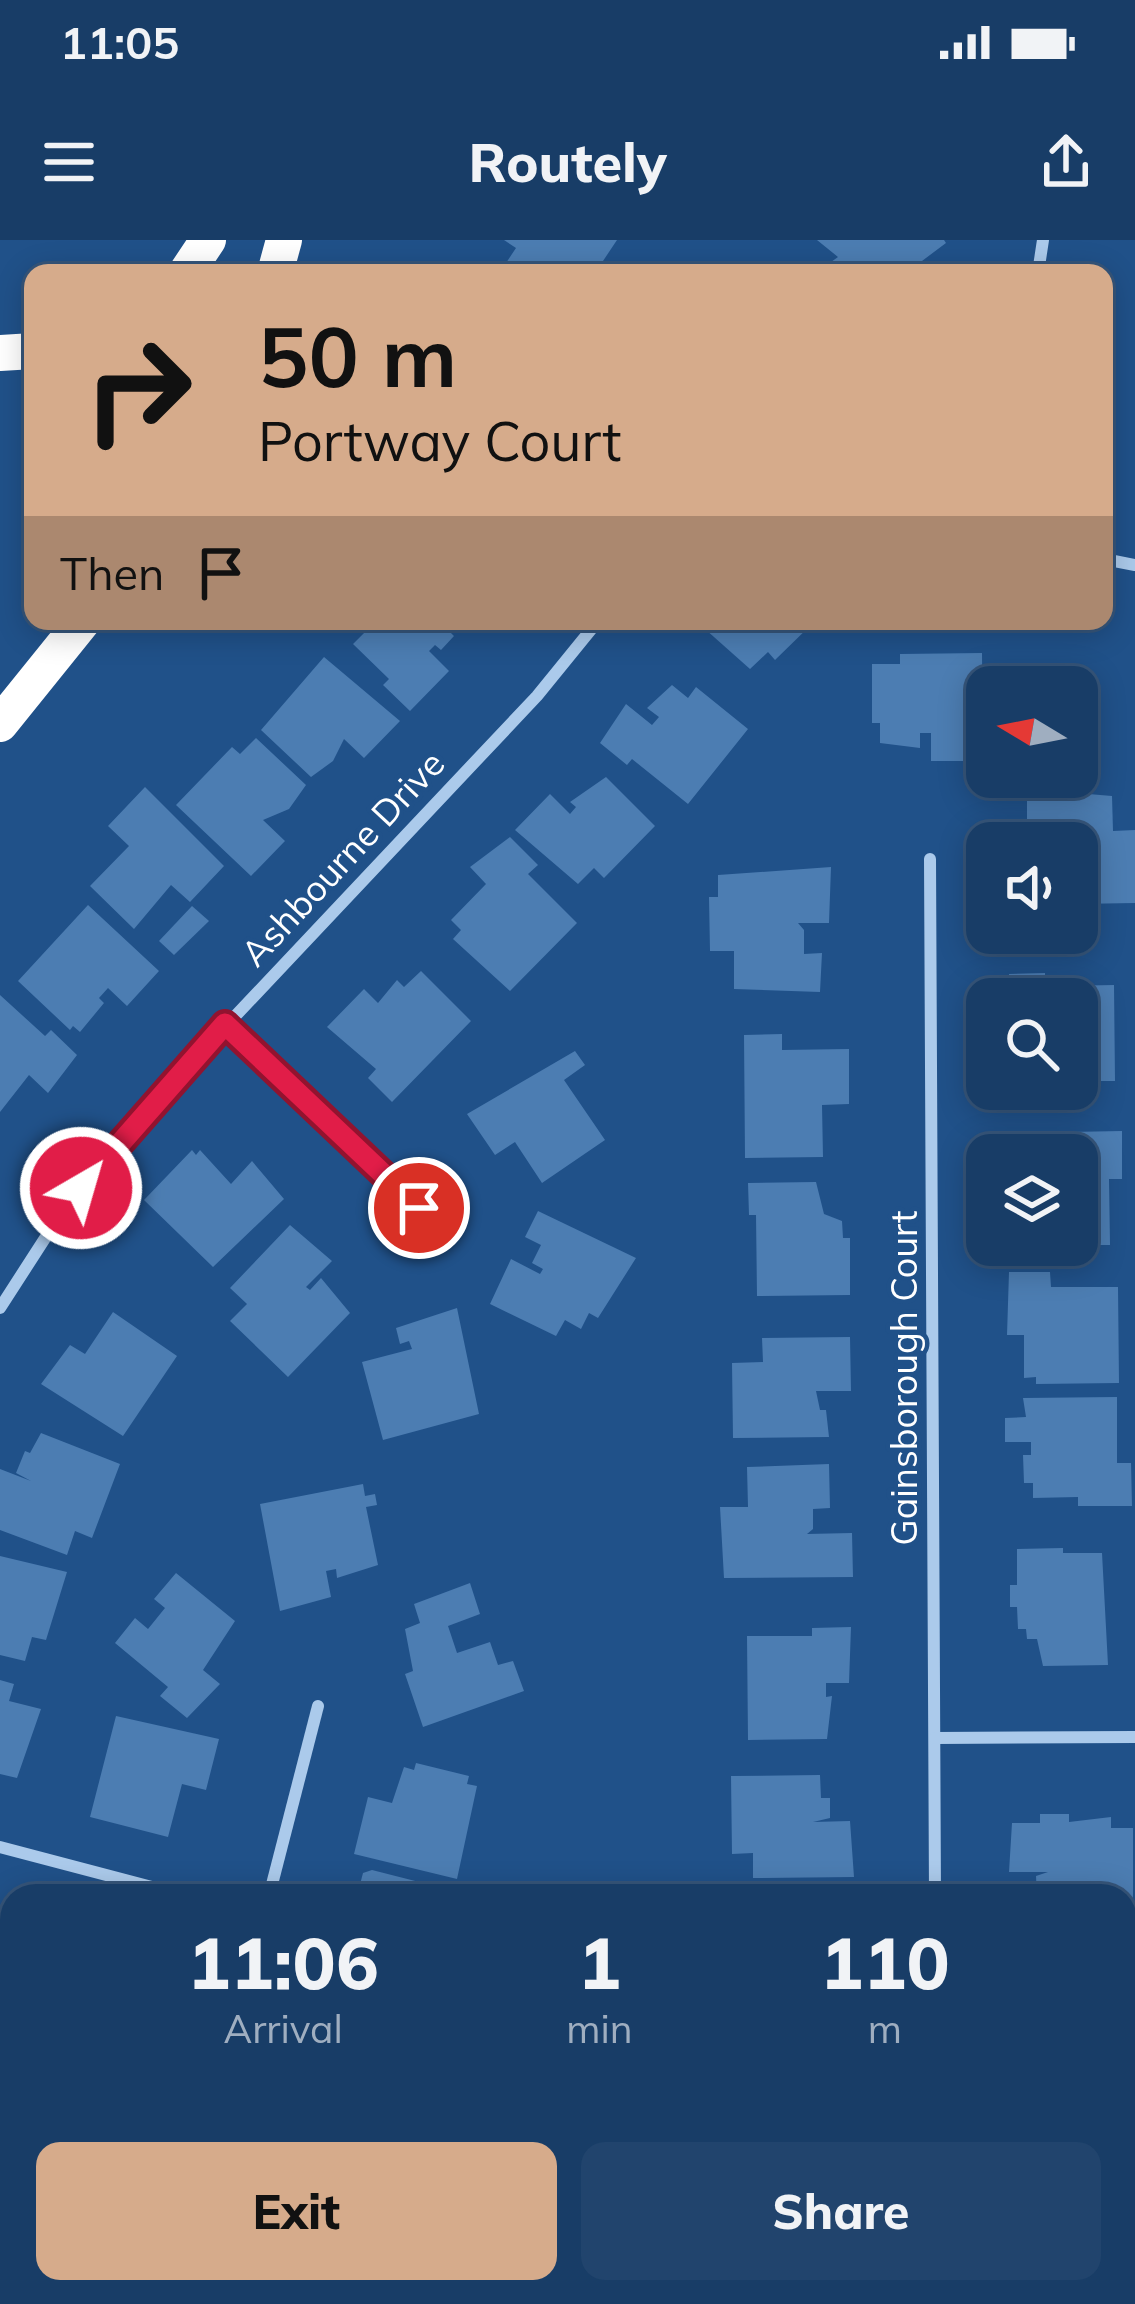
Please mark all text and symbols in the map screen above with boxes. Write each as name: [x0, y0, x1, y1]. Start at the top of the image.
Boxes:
text: 11:05: [60, 14, 179, 70]
text: Routely: [468, 128, 667, 196]
icon: menu: [36, 129, 102, 195]
icon: share: [1033, 129, 1099, 195]
text: 50 m: [258, 303, 457, 408]
icon: right: [60, 312, 216, 468]
text: Portway Court: [258, 407, 621, 475]
icon: arrive: [188, 540, 254, 606]
text: Then: [60, 545, 164, 601]
north arrow: [966, 666, 1098, 798]
map controls: [966, 666, 1098, 1266]
street label: Ashbourne Drive: [231, 741, 453, 975]
button: sound: [966, 822, 1098, 954]
button: search: [966, 978, 1098, 1110]
position arrow: [18, 1125, 144, 1251]
button: layers: [966, 1134, 1098, 1266]
pin: [368, 1157, 470, 1259]
icon: arrive: [386, 1175, 452, 1241]
street label: Gainsborough Court: [881, 1210, 926, 1546]
text: 11:06: [187, 1917, 379, 2007]
text: 1: [578, 1917, 621, 2007]
text: 110: [820, 1917, 950, 2007]
text: Arrival: [223, 2004, 343, 2053]
text: min: [566, 2004, 633, 2053]
text: m: [868, 2004, 902, 2053]
button: Exit: [36, 2142, 557, 2280]
button: Share: [581, 2142, 1101, 2280]

